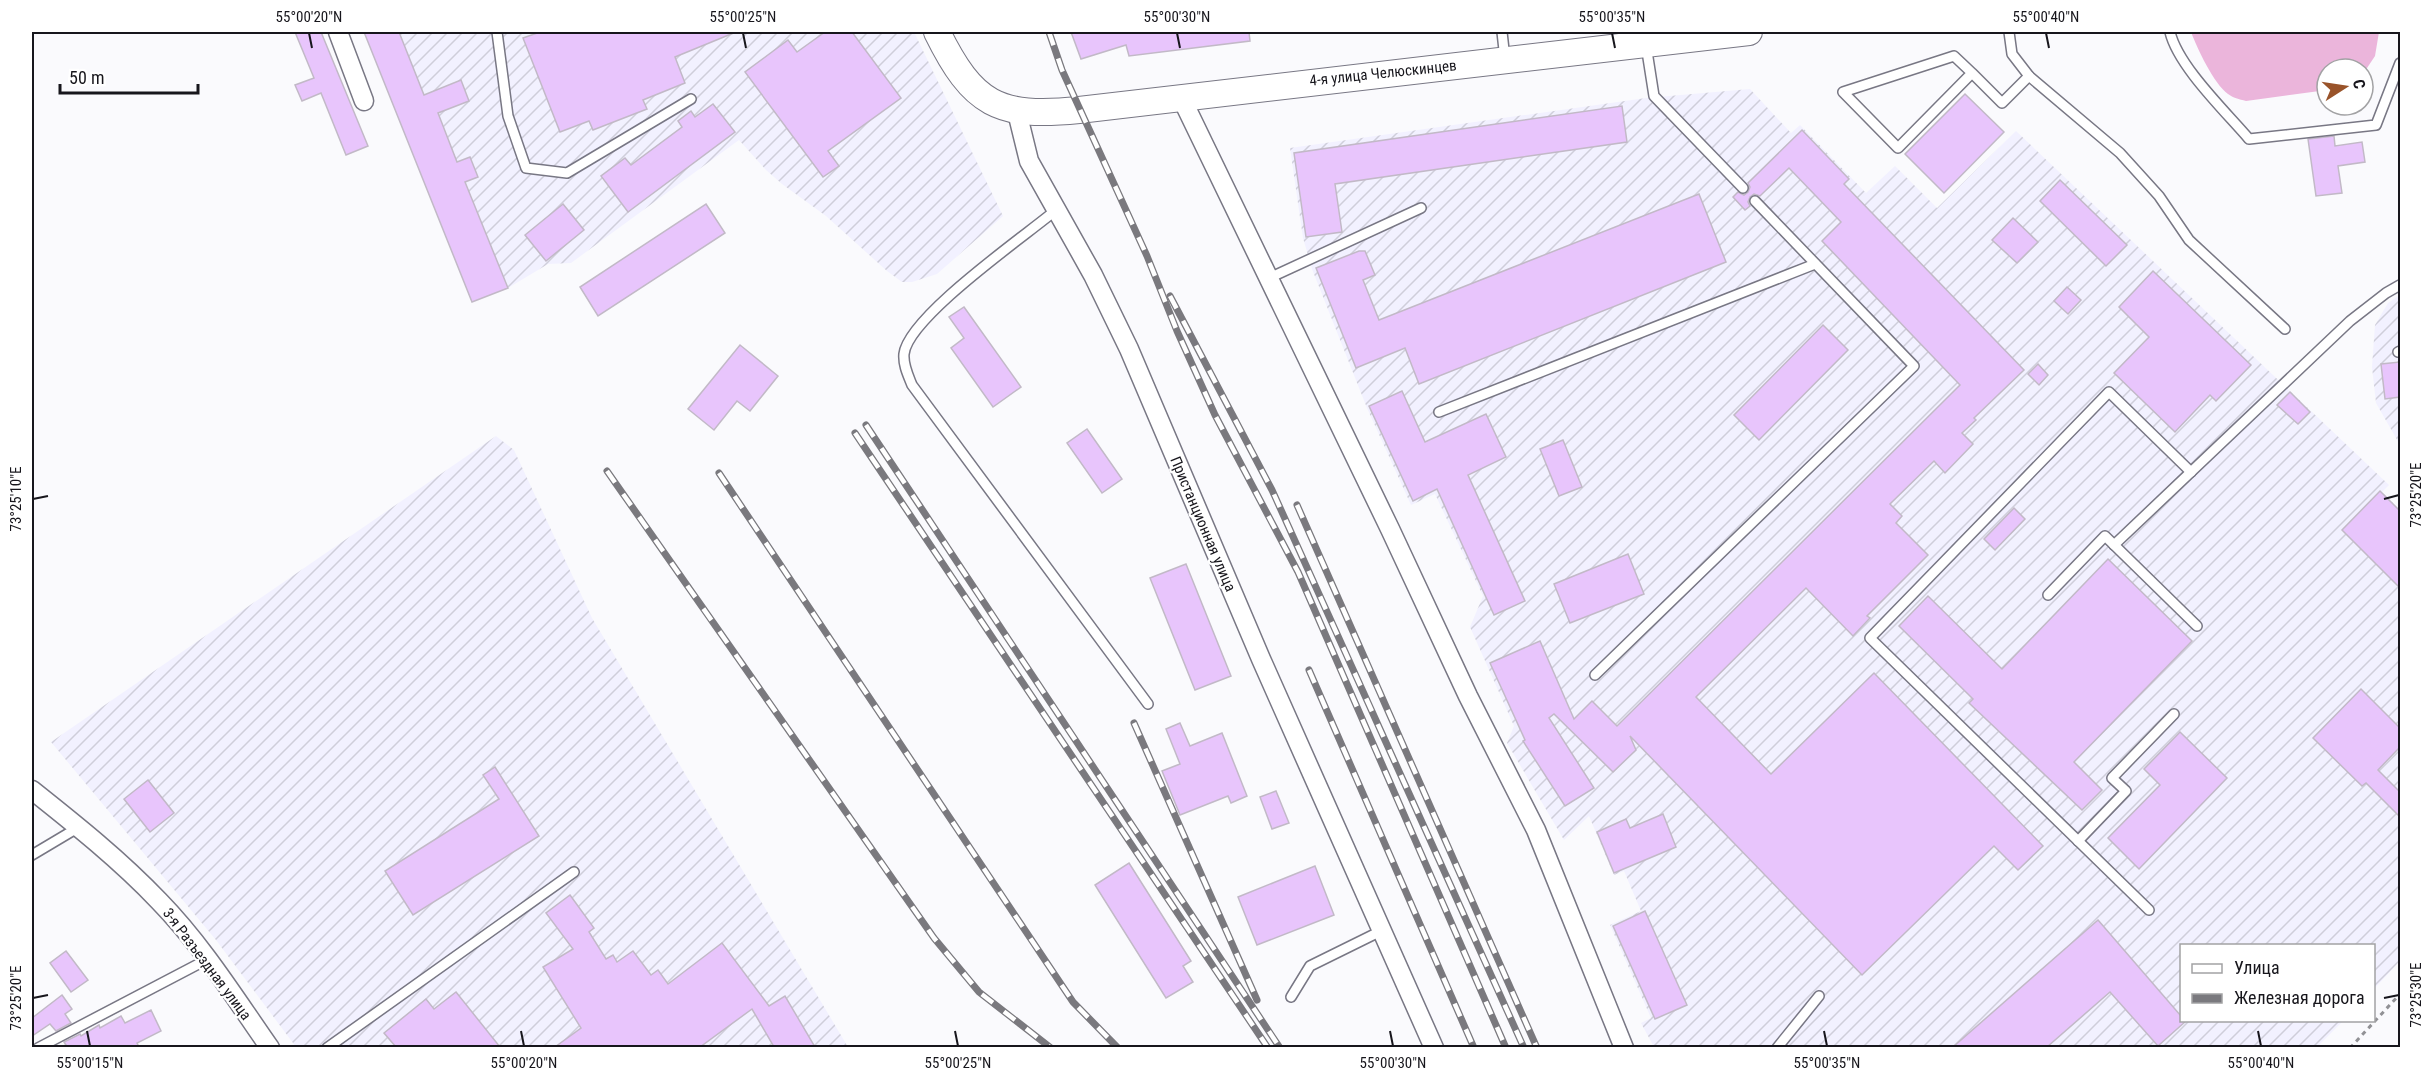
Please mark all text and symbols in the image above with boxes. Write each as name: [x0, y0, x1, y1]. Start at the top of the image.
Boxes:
text: 55°00'20"N: [276, 8, 342, 26]
text: 55°00'25"N: [710, 8, 776, 26]
text: 55°00'30"N: [1144, 8, 1210, 26]
text: 55°00'35"N: [1579, 8, 1645, 26]
text: 55°00'40"N: [2013, 8, 2079, 26]
street label: 4-я улица Челюскинцев: [1309, 56, 1457, 90]
scale bar: [60, 57, 198, 95]
north arrow: [2315, 57, 2375, 117]
text: 50 m: [69, 67, 104, 88]
text: С: [2349, 78, 2369, 90]
street label: Пристанционная улица: [1166, 454, 1240, 594]
text: 73°25'20"E: [2407, 463, 2425, 527]
text: 73°25'10"E: [7, 467, 25, 531]
street label: 3-я Разъездная улица: [159, 904, 255, 1024]
legend: [2180, 944, 2375, 1022]
text: Улица: [2234, 957, 2280, 978]
text: 73°25'30"E: [2407, 963, 2425, 1027]
text: 73°25'20"E: [7, 966, 25, 1030]
text: Железная дорога: [2234, 987, 2365, 1008]
text: 55°00'15"N: [57, 1054, 123, 1072]
text: 55°00'20"N: [491, 1054, 557, 1072]
text: 55°00'25"N: [925, 1054, 991, 1072]
text: 55°00'30"N: [1360, 1054, 1426, 1072]
text: 55°00'35"N: [1794, 1054, 1860, 1072]
text: 55°00'40"N: [2228, 1054, 2294, 1072]

